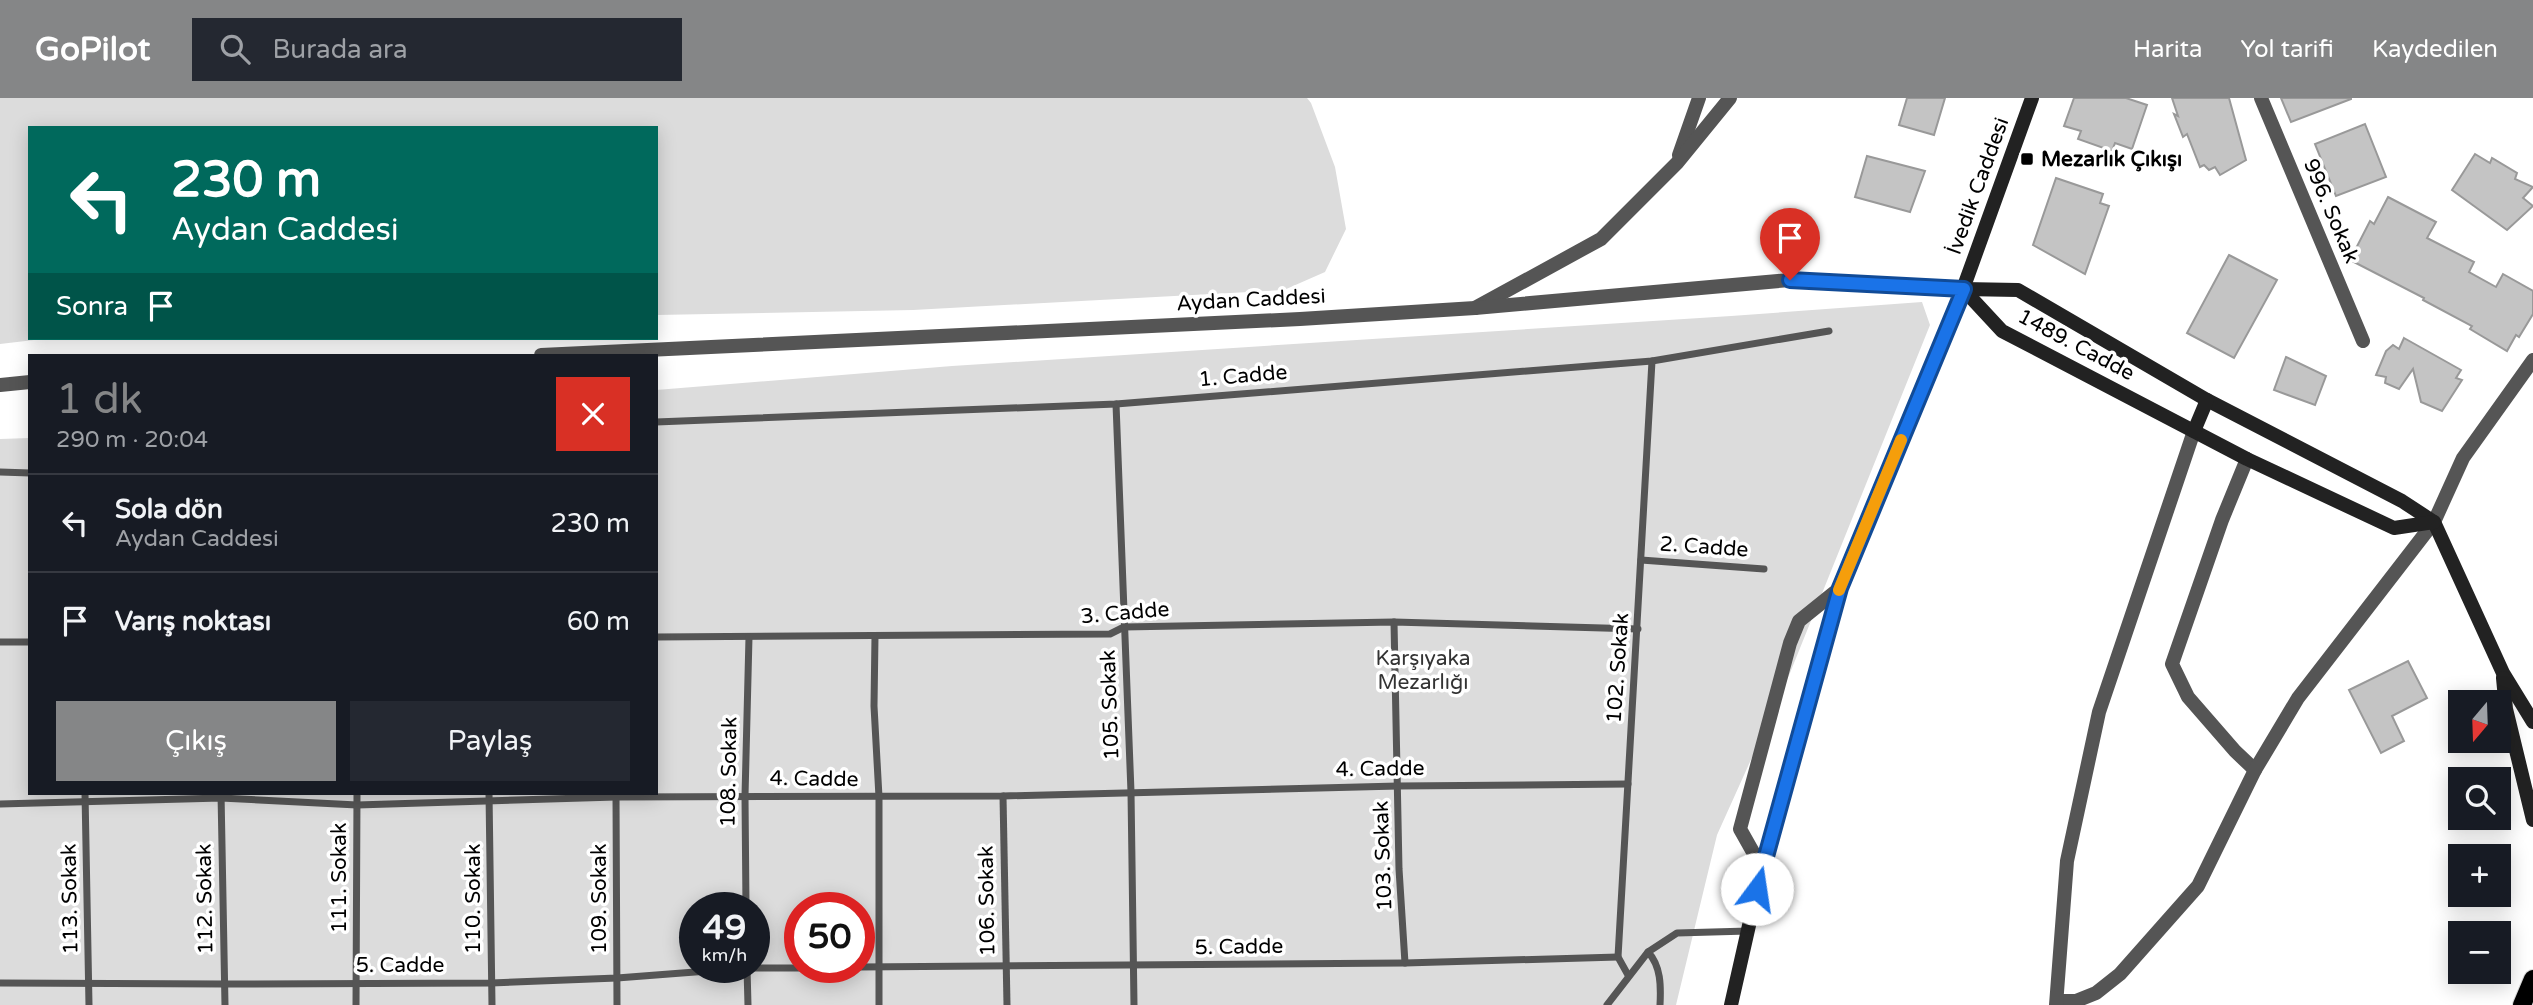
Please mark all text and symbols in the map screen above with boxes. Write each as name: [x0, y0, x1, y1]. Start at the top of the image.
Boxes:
search box: [192, 18, 682, 81]
text: GoPilot: [35, 30, 150, 69]
icon: search: [216, 30, 254, 68]
text: Burada ara: [272, 34, 408, 65]
text: Harita: [2133, 35, 2202, 64]
text: Yol tarifi: [2240, 35, 2334, 64]
text: Kaydedilen: [2372, 35, 2498, 64]
street label: İvedik Caddesi: [1942, 114, 2014, 258]
place label: Mezarlık Çıkışı: [2041, 147, 2182, 172]
text: 230 m: [171, 151, 321, 210]
marker: Mezarlık Çıkışı: [2019, 151, 2035, 167]
icon: left: [56, 154, 147, 245]
street label: 996. Sokak: [2298, 155, 2364, 267]
pin: [1760, 208, 1820, 280]
text: Aydan Caddesi: [171, 211, 399, 249]
icon: arrive: [1771, 219, 1809, 257]
street label: Aydan Caddesi: [1176, 284, 1326, 316]
icon: arrive: [142, 287, 180, 325]
text: Sonra: [56, 291, 128, 322]
street label: 1489. Cadde: [2013, 304, 2139, 386]
street label: 1. Cadde: [1198, 360, 1288, 392]
text: 1 dk: [56, 374, 143, 425]
button: close: [556, 377, 630, 451]
text: 290 m · 20:04: [56, 426, 208, 454]
text: Sola dön: [115, 494, 223, 525]
icon: left: [56, 504, 94, 542]
text: 230 m: [550, 508, 630, 539]
text: Aydan Caddesi: [115, 525, 279, 553]
street label: 2. Cadde: [1659, 531, 1749, 563]
street label: 3. Cadde: [1080, 597, 1170, 629]
icon: arrive: [56, 602, 94, 640]
text: Varış noktası: [115, 606, 271, 637]
text: 60 m: [567, 606, 630, 637]
street label: 102. Sokak: [1602, 612, 1634, 724]
park label: Karşıyaka Mezarlığı: [1375, 646, 1471, 695]
street label: 105. Sokak: [1096, 649, 1124, 761]
north arrow: [2448, 690, 2511, 752]
map controls: [2448, 690, 2511, 984]
button: Çıkış: [56, 701, 336, 781]
button: Paylaş: [350, 701, 630, 781]
street label: 108. Sokak: [716, 716, 742, 828]
street label: 4. Cadde: [1335, 756, 1425, 782]
street label: 4. Cadde: [769, 766, 859, 792]
button: search: [2448, 767, 2511, 830]
street label: 103. Sokak: [1369, 800, 1397, 912]
street label: 111. Sokak: [327, 823, 352, 933]
street label: 113. Sokak: [57, 843, 83, 955]
street label: 112. Sokak: [192, 843, 218, 955]
street label: 110. Sokak: [461, 844, 486, 954]
street label: 109. Sokak: [587, 844, 612, 954]
button: +: [2448, 844, 2511, 907]
street label: 106. Sokak: [974, 845, 1000, 957]
position arrow: [1720, 852, 1794, 926]
speed limit sign: 50: [784, 892, 875, 983]
text: 49: [703, 907, 746, 949]
button: −: [2448, 921, 2511, 984]
street label: 5. Cadde: [1194, 934, 1284, 960]
text: km/h: [702, 944, 747, 966]
street label: 5. Cadde: [356, 953, 444, 978]

